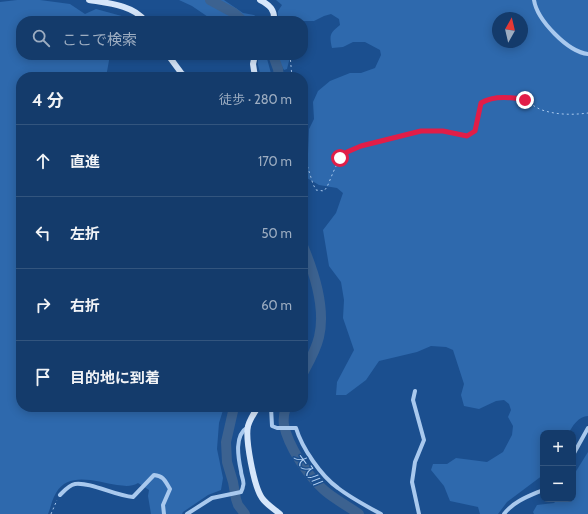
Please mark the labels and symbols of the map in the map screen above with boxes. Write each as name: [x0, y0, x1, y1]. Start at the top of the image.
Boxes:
north arrow: [492, 12, 528, 48]
route end: [516, 91, 534, 109]
route start: [331, 149, 349, 167]
water label: 大入川: [291, 450, 326, 490]

